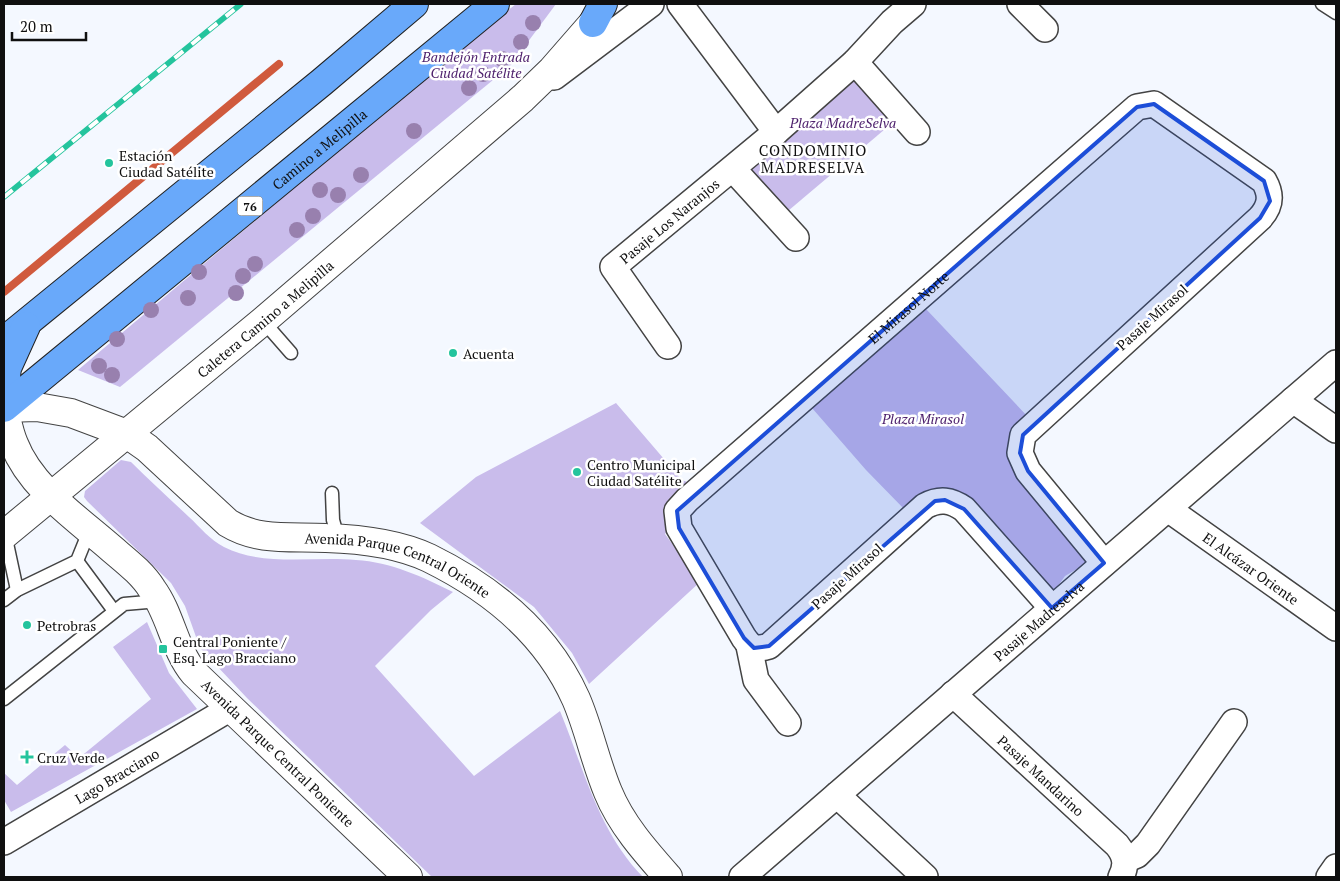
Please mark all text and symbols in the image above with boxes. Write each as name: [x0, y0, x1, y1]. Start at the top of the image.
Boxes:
scale bar: [12, 10, 86, 42]
text: 20 m: [20, 16, 53, 36]
park label: Bandejón Entrada Ciudad Satélite: [421, 47, 530, 82]
street label: Camino a Melipilla: [268, 104, 371, 193]
park label: Plaza MadreSelva: [789, 113, 896, 132]
district label: CONDOMINIO MADRESELVA: [759, 140, 867, 177]
place label: Estación Ciudad Satélite: [119, 146, 214, 181]
marker: Estación Ciudad Satélite: [103, 157, 115, 169]
street label: Pasaje Los Naranjos: [615, 174, 723, 267]
road number: 76: [238, 197, 262, 216]
street label: Caletera Camino a Melipilla: [193, 255, 337, 382]
street label: El Mirasol Norte: [864, 266, 953, 347]
street label: Pasaje Mirasol: [1112, 280, 1192, 354]
place label: Acuenta: [463, 344, 514, 363]
marker: Acuenta: [447, 347, 459, 359]
park label: Plaza Mirasol: [881, 409, 964, 428]
place label: Centro Municipal Ciudad Satélite: [587, 455, 695, 490]
marker: Centro Municipal Ciudad Satélite: [571, 466, 583, 478]
street label: El Alcázar Oriente: [1200, 527, 1303, 608]
street label: Avenida Parque Central Oriente: [304, 528, 495, 602]
street label: Pasaje Mirasol: [807, 539, 887, 613]
street label: Pasaje Madreselva: [989, 576, 1088, 665]
place label: Petrobras: [37, 616, 96, 635]
marker: Petrobras: [21, 619, 33, 631]
place label: Central Poniente / Esq. Lago Bracciano: [173, 632, 296, 667]
marker: Central Poniente / Esq. Lago Bracciano: [157, 643, 169, 655]
street label: Avenida Parque Central Poniente: [198, 675, 358, 831]
street label: Pasaje Mandarino: [994, 731, 1089, 820]
street label: Lago Bracciano: [71, 743, 163, 808]
place label: Cruz Verde: [37, 748, 105, 767]
marker: Cruz Verde: [21, 751, 33, 763]

